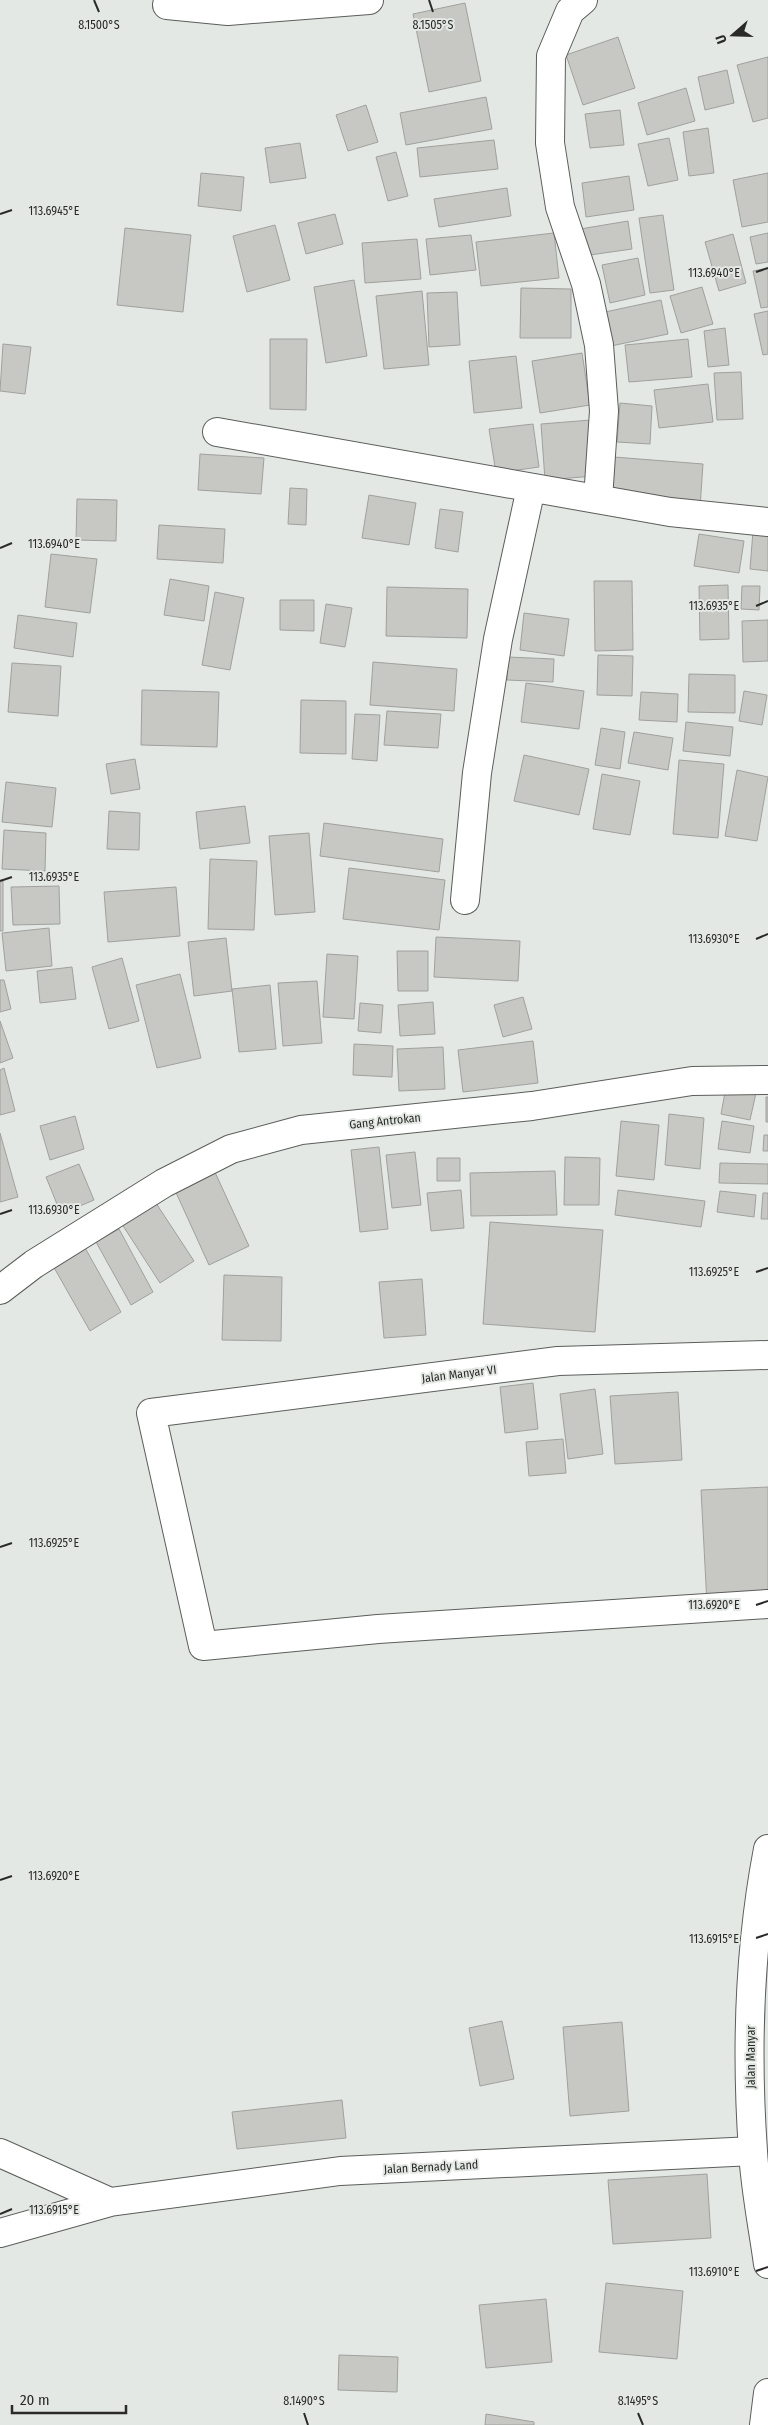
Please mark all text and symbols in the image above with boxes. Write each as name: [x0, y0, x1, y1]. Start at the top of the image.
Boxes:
north arrow: [708, 10, 758, 60]
text: 8.1500°S: [78, 18, 120, 32]
text: 8.1505°S: [413, 18, 453, 32]
text: U: [712, 33, 731, 46]
text: 113.6945°E: [29, 204, 80, 218]
text: 113.6940°E: [688, 266, 740, 280]
text: 113.6940°E: [28, 537, 80, 551]
text: 113.6935°E: [689, 599, 740, 613]
text: 113.6935°E: [29, 870, 80, 884]
text: 113.6930°E: [688, 932, 740, 946]
street label: Gang Antrokan: [349, 1110, 421, 1132]
text: 113.6930°E: [28, 1203, 80, 1217]
text: 113.6925°E: [689, 1265, 740, 1279]
street label: Jalan Manyar VI: [421, 1362, 497, 1386]
text: 113.6925°E: [29, 1536, 80, 1550]
text: 113.6920°E: [688, 1598, 740, 1612]
text: 113.6920°E: [28, 1869, 80, 1883]
text: 113.6915°E: [689, 1932, 739, 1946]
street label: Jalan Manyar: [744, 2025, 758, 2089]
street label: Jalan Bernady Land: [383, 2158, 479, 2176]
text: 113.6915°E: [29, 2203, 79, 2217]
text: 113.6910°E: [689, 2265, 740, 2279]
scale bar: [12, 2382, 126, 2414]
text: 20 m: [20, 2391, 50, 2409]
text: 8.1490°S: [283, 2394, 325, 2408]
text: 8.1495°S: [618, 2394, 658, 2408]

